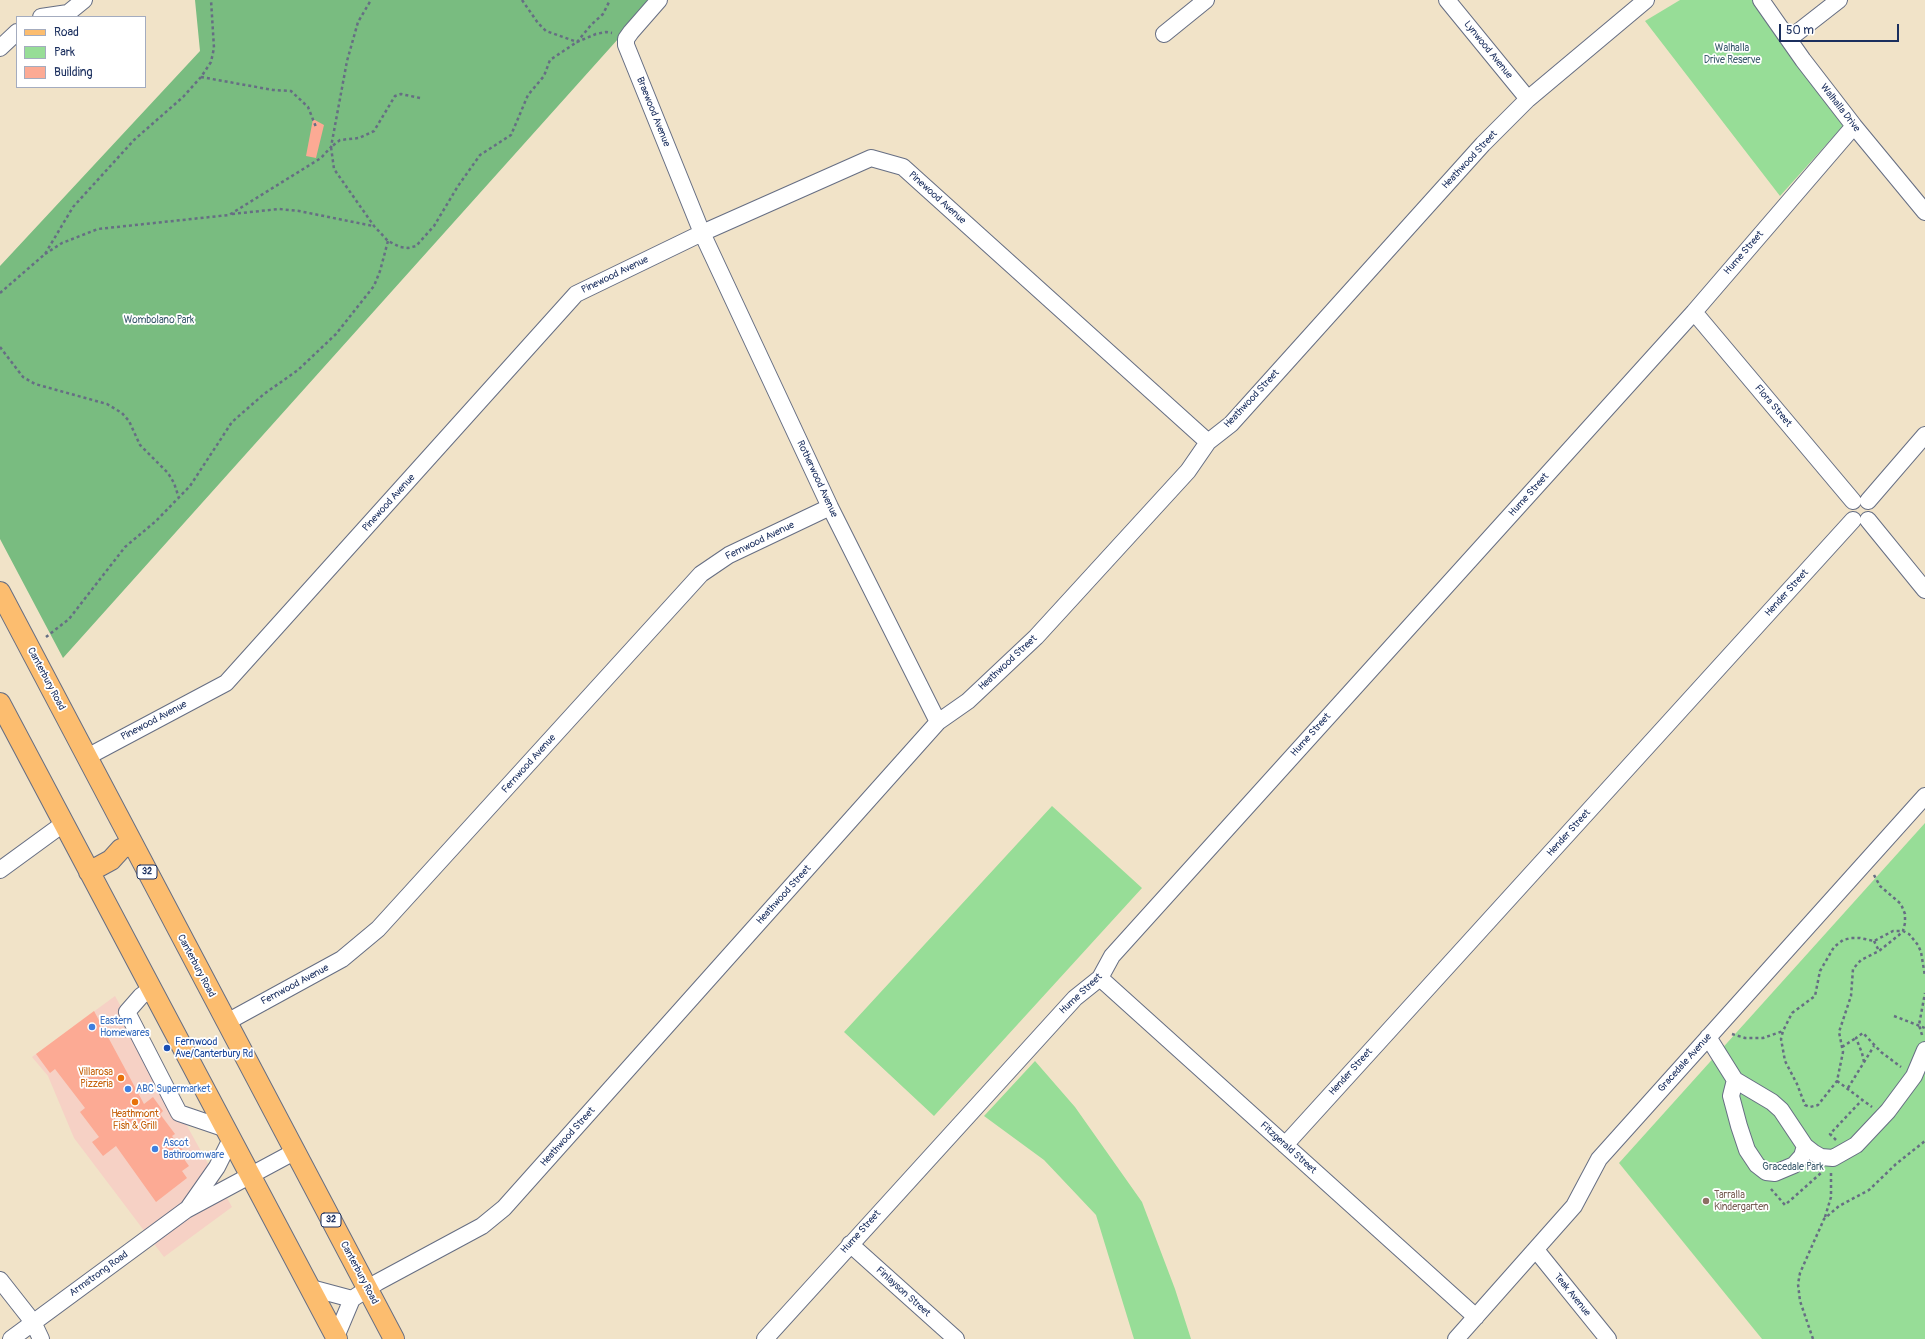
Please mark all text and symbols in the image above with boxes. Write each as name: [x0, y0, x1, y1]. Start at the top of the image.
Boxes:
legend: [16, 16, 146, 88]
scale bar: [1781, 16, 1901, 42]
street label: Lynwood Avenue: [1461, 19, 1515, 81]
text: 50 m: [1786, 23, 1814, 38]
text: Road: [54, 25, 79, 40]
park label: Walhalla Drive Reserve: [1704, 42, 1760, 66]
text: Park: [54, 45, 75, 60]
text: Building: [54, 65, 93, 80]
street label: Braewood Avenue: [634, 75, 672, 149]
street label: Walhalla Drive: [1817, 82, 1863, 134]
street label: Heathwood Street: [1440, 128, 1500, 192]
street label: Pinewood Avenue: [906, 169, 968, 227]
street label: Hume Street: [1722, 229, 1766, 277]
street label: Pinewood Avenue: [580, 254, 650, 296]
park label: Wombolano Park: [124, 314, 194, 326]
street label: Heathwood Street: [1222, 367, 1282, 431]
street label: Flora Street: [1752, 383, 1794, 429]
street label: Rotherwood Avenue: [794, 439, 840, 519]
street label: Hume Street: [1506, 471, 1552, 519]
street label: Pinewood Avenue: [360, 472, 418, 534]
street label: Fernwood Avenue: [724, 519, 796, 563]
street label: Hender Street: [1763, 567, 1811, 619]
street label: Heathwood Street: [976, 633, 1040, 693]
street label: Canterbury Road: [24, 646, 68, 712]
street label: Pinewood Avenue: [119, 699, 189, 743]
street label: Hume Street: [1288, 711, 1334, 759]
street label: Fernwood Avenue: [499, 732, 559, 796]
street label: Hender Street: [1545, 807, 1593, 859]
street label: Heathwood Street: [754, 863, 814, 927]
road number: 32: [137, 865, 157, 879]
street label: Canterbury Road: [174, 933, 218, 999]
street label: Fernwood Avenue: [259, 962, 331, 1008]
street label: Hume Street: [1057, 971, 1105, 1017]
place label: Eastern Homewares: [100, 1015, 149, 1038]
marker: Eastern Homewares: [87, 1022, 97, 1032]
street label: Gracedale Avenue: [1656, 1031, 1714, 1095]
place label: Fernwood Ave/Canterbury Rd: [175, 1036, 253, 1060]
marker: Fernwood Ave/Canterbury Rd: [162, 1043, 172, 1053]
street label: Hender Street: [1327, 1046, 1375, 1098]
place label: Villarosa Pizzeria: [78, 1066, 113, 1090]
marker: Villarosa Pizzeria: [116, 1073, 126, 1083]
place label: ABC Supermarket: [136, 1083, 211, 1095]
marker: ABC Supermarket: [123, 1084, 133, 1094]
marker: Heathmont Fish & Grill: [130, 1097, 140, 1107]
street label: Heathwood Street: [538, 1105, 598, 1169]
place label: Heathmont Fish & Grill: [111, 1108, 159, 1132]
street label: Fitzgerald Street: [1257, 1120, 1319, 1176]
place label: Ascot Bathroomware: [163, 1137, 224, 1160]
marker: Ascot Bathroomware: [150, 1144, 160, 1154]
park label: Gracedale Park: [1762, 1161, 1824, 1173]
place label: Tarralla Kindergarten: [1714, 1189, 1769, 1212]
marker: Tarralla Kindergarten: [1701, 1196, 1711, 1206]
street label: Hume Street: [838, 1208, 884, 1256]
road number: 32: [321, 1213, 341, 1227]
street label: Canterbury Road: [337, 1240, 381, 1306]
street label: Armstrong Road: [67, 1249, 131, 1299]
street label: Finlayson Street: [873, 1264, 933, 1320]
street label: Teak Avenue: [1551, 1271, 1593, 1319]

